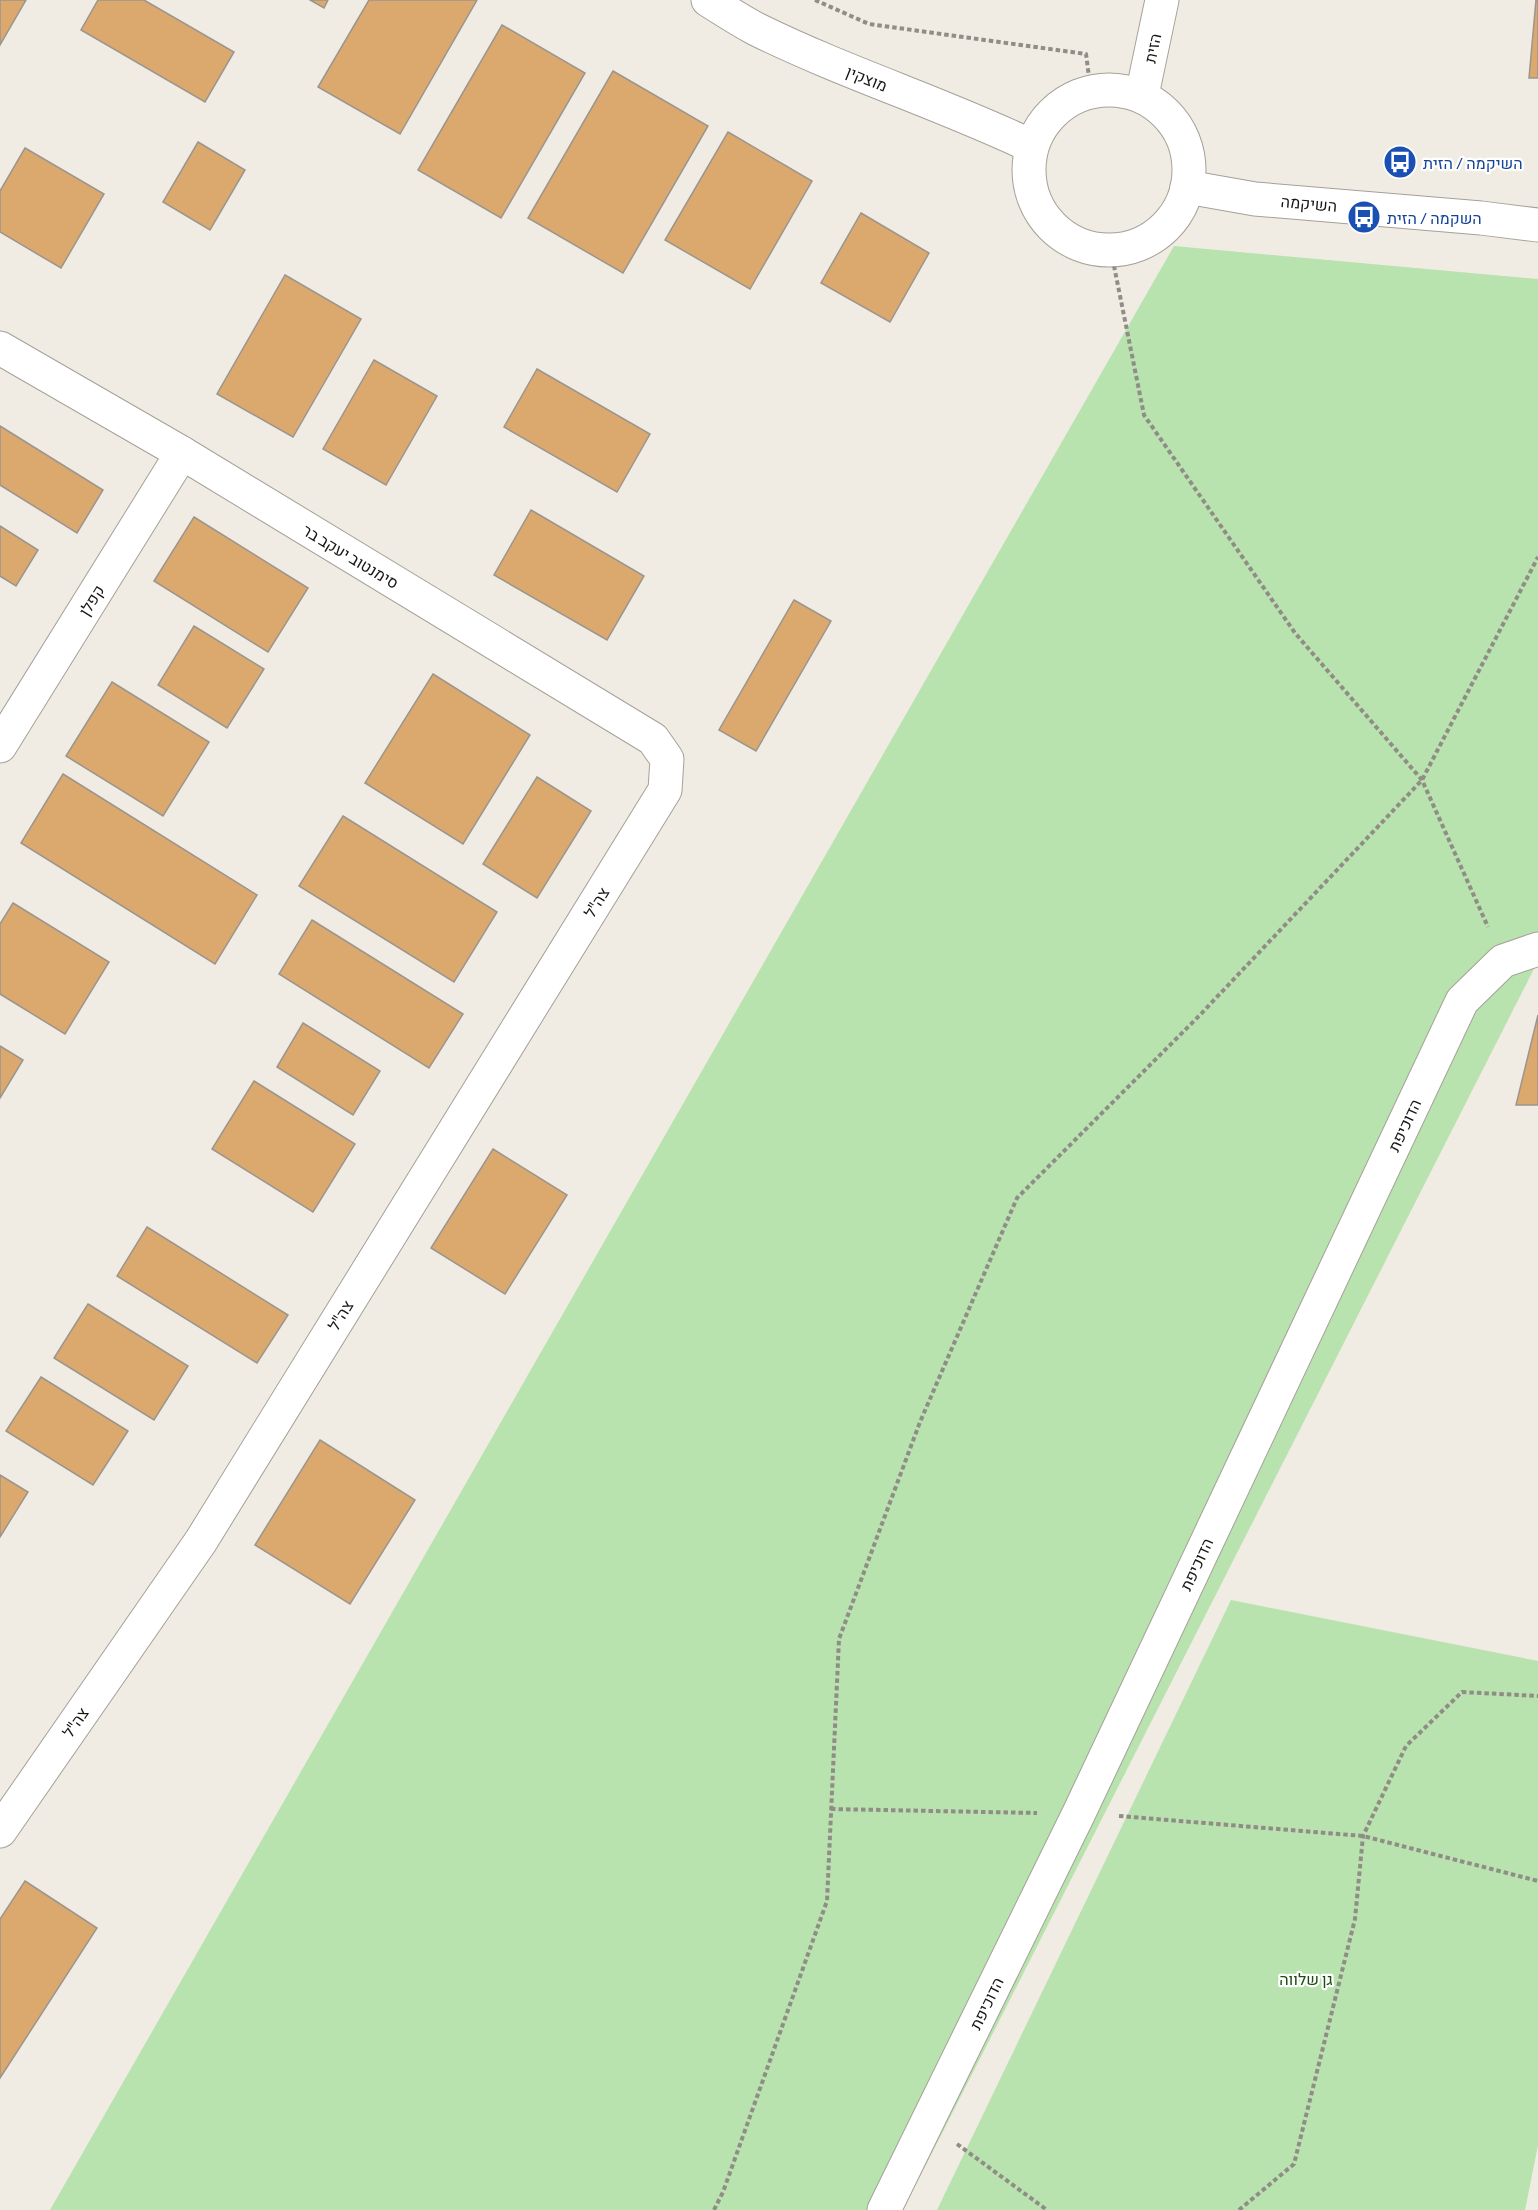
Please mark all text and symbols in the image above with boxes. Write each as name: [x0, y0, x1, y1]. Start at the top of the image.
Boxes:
street label: הזית: [1140, 31, 1164, 65]
street label: מוצקין: [844, 61, 890, 95]
bus stop icon: השיקמה / הזית: [1382, 144, 1418, 180]
place label: השיקמה / הזית: [1423, 153, 1523, 172]
street label: השיקמה: [1280, 191, 1338, 215]
bus stop icon: השקמה / הזית: [1346, 199, 1382, 235]
place label: השקמה / הזית: [1387, 208, 1482, 227]
street label: סימנטוב יעקב בר: [299, 520, 403, 592]
street label: קפלן: [74, 581, 108, 619]
street label: צה"ל: [579, 883, 613, 921]
street label: הדוכיפת: [1384, 1096, 1424, 1154]
street label: צה"ל: [323, 1296, 357, 1334]
street label: הדוכיפת: [1176, 1535, 1216, 1593]
street label: צה"ל: [58, 1703, 92, 1741]
park label: גן שלווה: [1279, 1969, 1333, 1988]
street label: הדוכיפת: [965, 1974, 1007, 2032]

